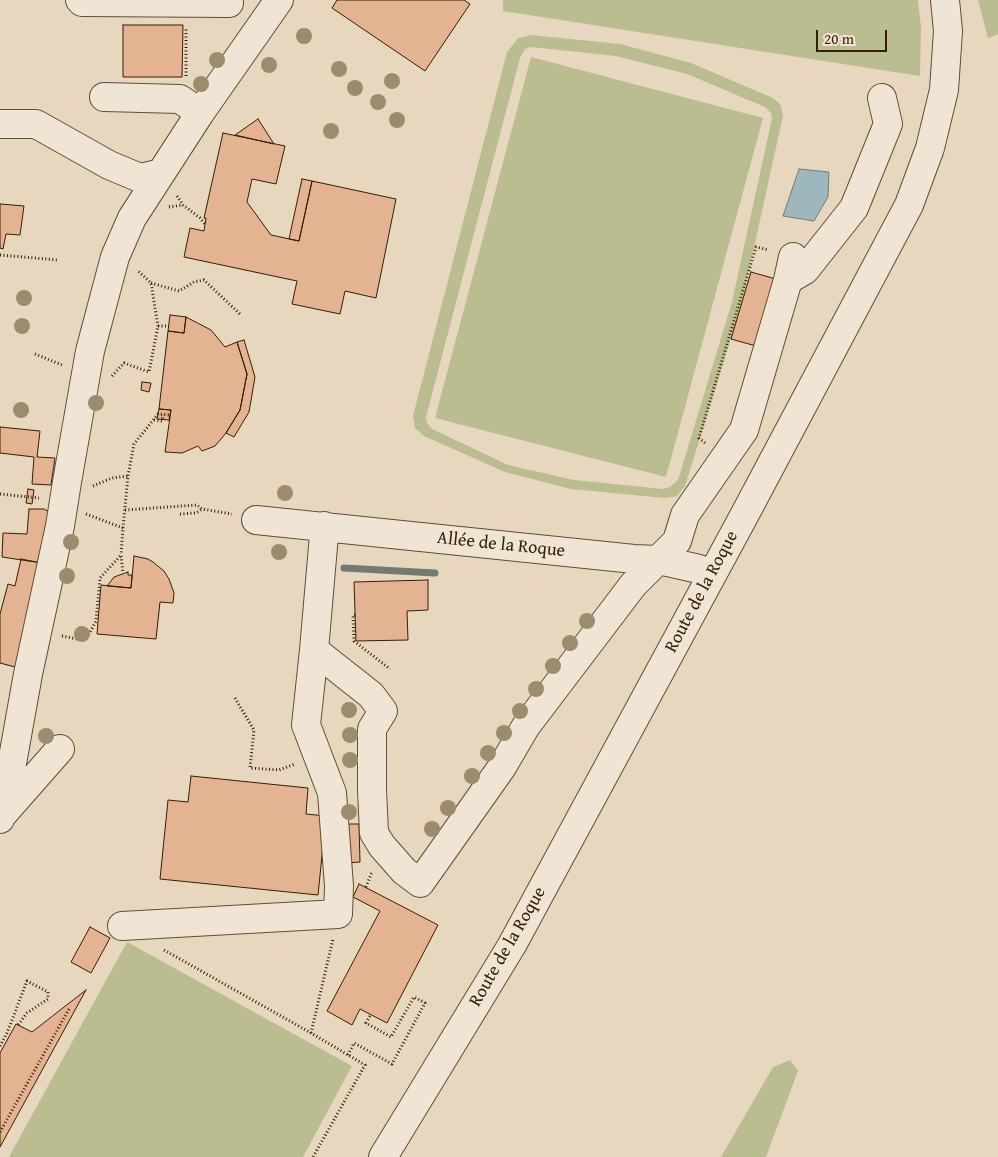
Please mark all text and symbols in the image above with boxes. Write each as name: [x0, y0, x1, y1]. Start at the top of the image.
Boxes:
scale bar: [818, 20, 889, 52]
text: 20 m: [824, 28, 854, 49]
street label: Route de la Roque: [661, 527, 743, 657]
street label: Allée de la Roque: [436, 528, 566, 562]
street label: Route de la Roque: [465, 883, 551, 1011]

